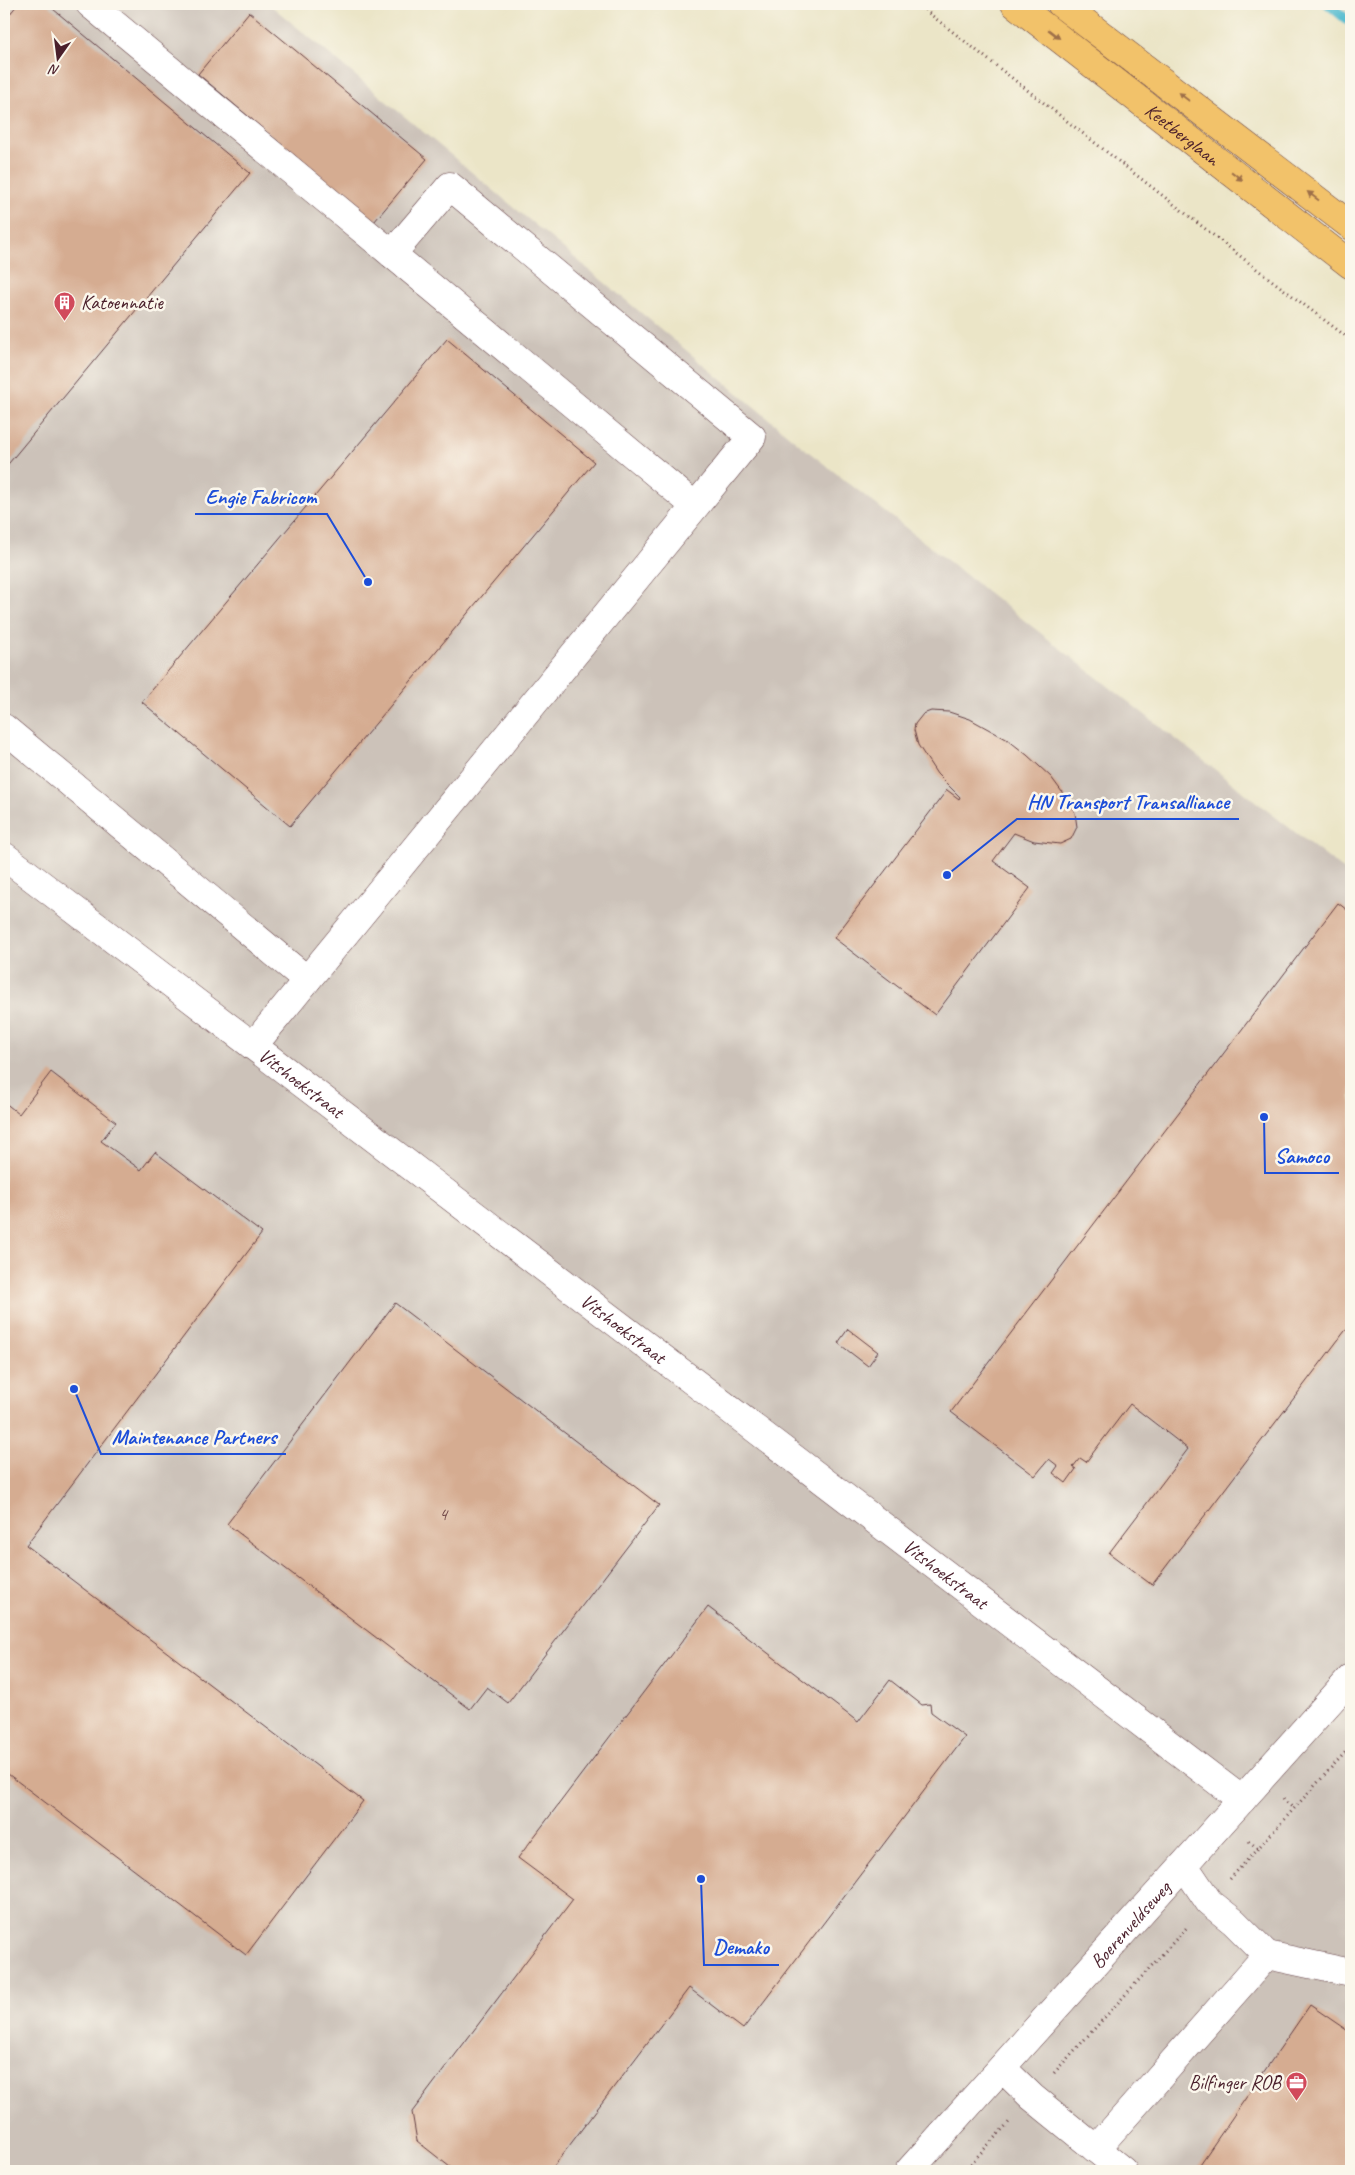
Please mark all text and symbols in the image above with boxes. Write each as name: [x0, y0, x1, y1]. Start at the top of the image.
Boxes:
one-way arrow: [1047, 28, 1060, 39]
north arrow: [32, 32, 82, 82]
text: N: [46, 60, 61, 79]
one-way arrow: [1177, 92, 1190, 103]
street label: Keetberglaan: [1140, 97, 1225, 171]
one-way arrow: [1231, 171, 1244, 182]
one-way arrow: [1306, 191, 1319, 201]
building icon: Katoennatie: [53, 290, 77, 321]
place label: Katoennatie: [81, 290, 164, 315]
callout: Engie Fabricom: [195, 478, 327, 514]
text: Engie Fabricom: [206, 484, 317, 510]
callout: HN Transport Transalliance: [1017, 783, 1239, 819]
text: HN Transport Transalliance: [1027, 789, 1231, 815]
street label: Vitshoekstraat: [254, 1042, 351, 1125]
callout: Samoco: [1265, 1137, 1339, 1173]
text: Samoco: [1275, 1143, 1331, 1169]
street label: Vitshoekstraat: [576, 1288, 673, 1370]
callout: Maintenance Partners: [101, 1418, 286, 1454]
text: Maintenance Partners: [112, 1424, 279, 1450]
house number: 4: [439, 1503, 449, 1525]
street label: Vitshoekstraat: [898, 1533, 995, 1616]
street label: Boerenveldseweg: [1084, 1874, 1177, 1973]
callout: Demako: [704, 1929, 779, 1965]
text: Demako: [713, 1934, 770, 1960]
place label: Bilfinger ROB: [1189, 2070, 1283, 2095]
office icon: Bilfinger ROB: [1285, 2070, 1309, 2101]

